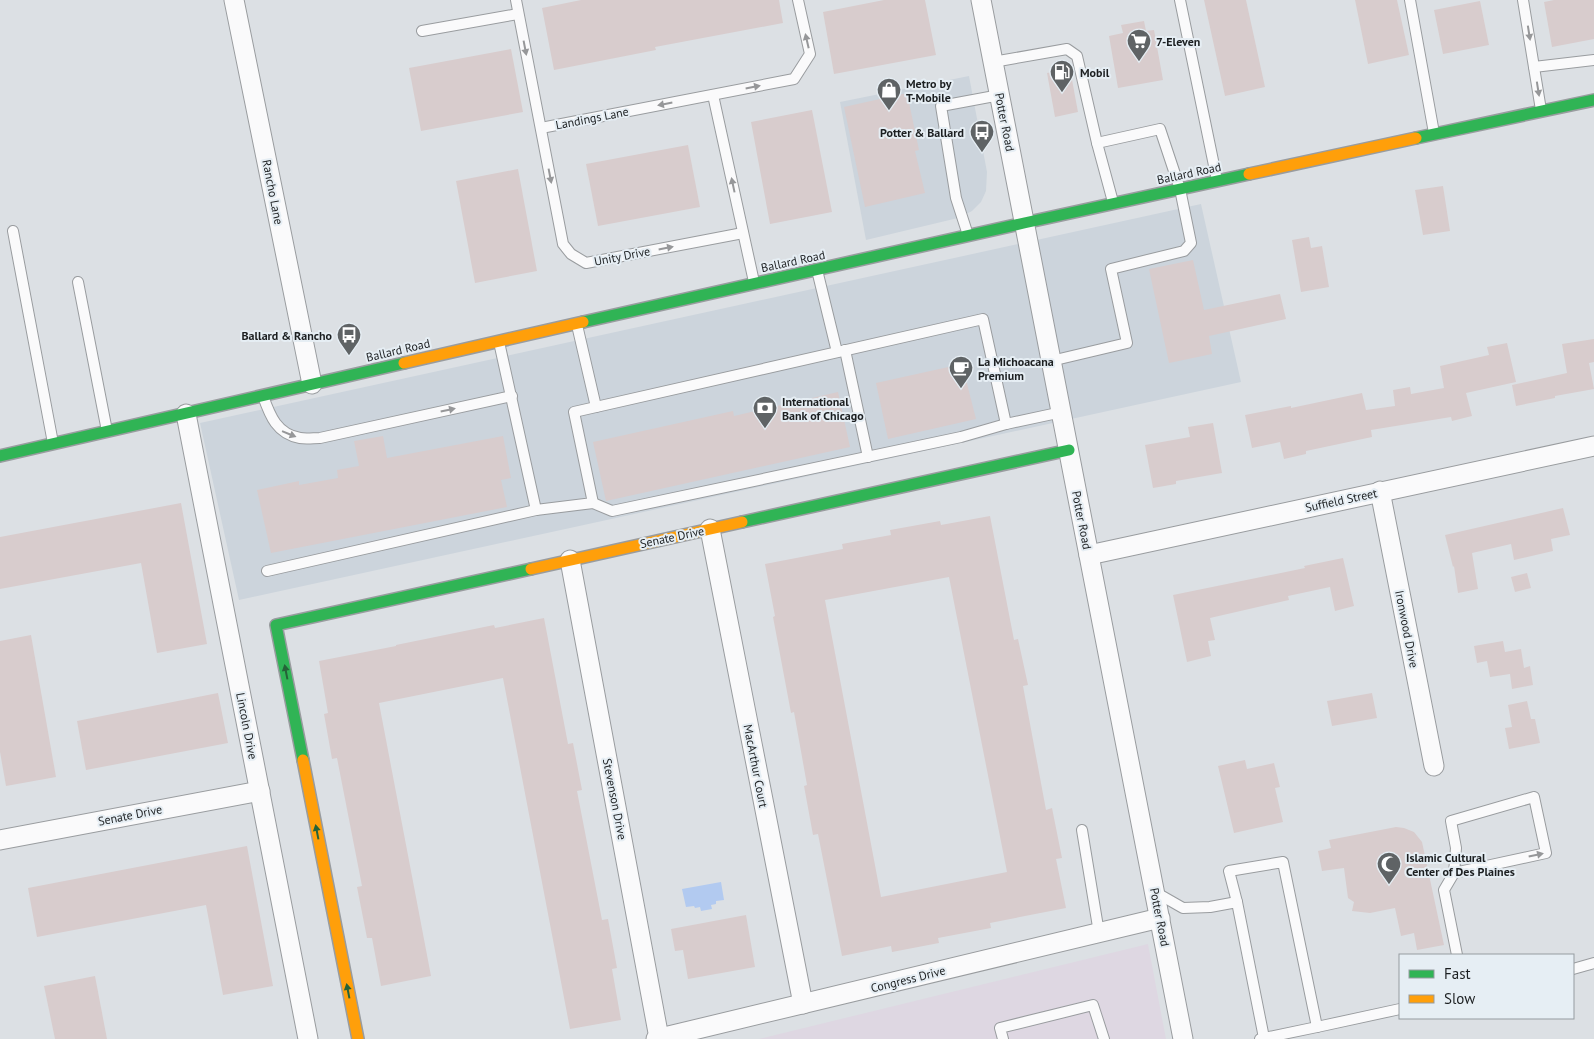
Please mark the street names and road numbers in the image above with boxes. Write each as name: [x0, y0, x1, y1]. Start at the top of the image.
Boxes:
street label: Potter Road: [992, 91, 1018, 153]
street label: Landings Lane: [554, 104, 630, 132]
street label: Rancho Lane: [259, 158, 287, 226]
street label: Ballard Road: [1156, 159, 1222, 187]
street label: Unity Drive: [593, 243, 651, 269]
street label: Ballard Road: [760, 247, 826, 275]
street label: Ballard Road: [365, 335, 431, 365]
street label: Suffield Street: [1304, 485, 1378, 515]
street label: Potter Road: [1069, 489, 1095, 551]
street label: Senate Drive: [639, 523, 705, 551]
street label: Ironwood Drive: [1392, 589, 1422, 669]
street label: Lincoln Drive: [233, 691, 261, 761]
street label: MacArthur Court: [741, 723, 771, 809]
street label: Stevenson Drive: [600, 757, 630, 841]
street label: Senate Drive: [97, 801, 163, 829]
street label: Potter Road: [1147, 886, 1173, 948]
street label: Congress Drive: [869, 962, 947, 996]

